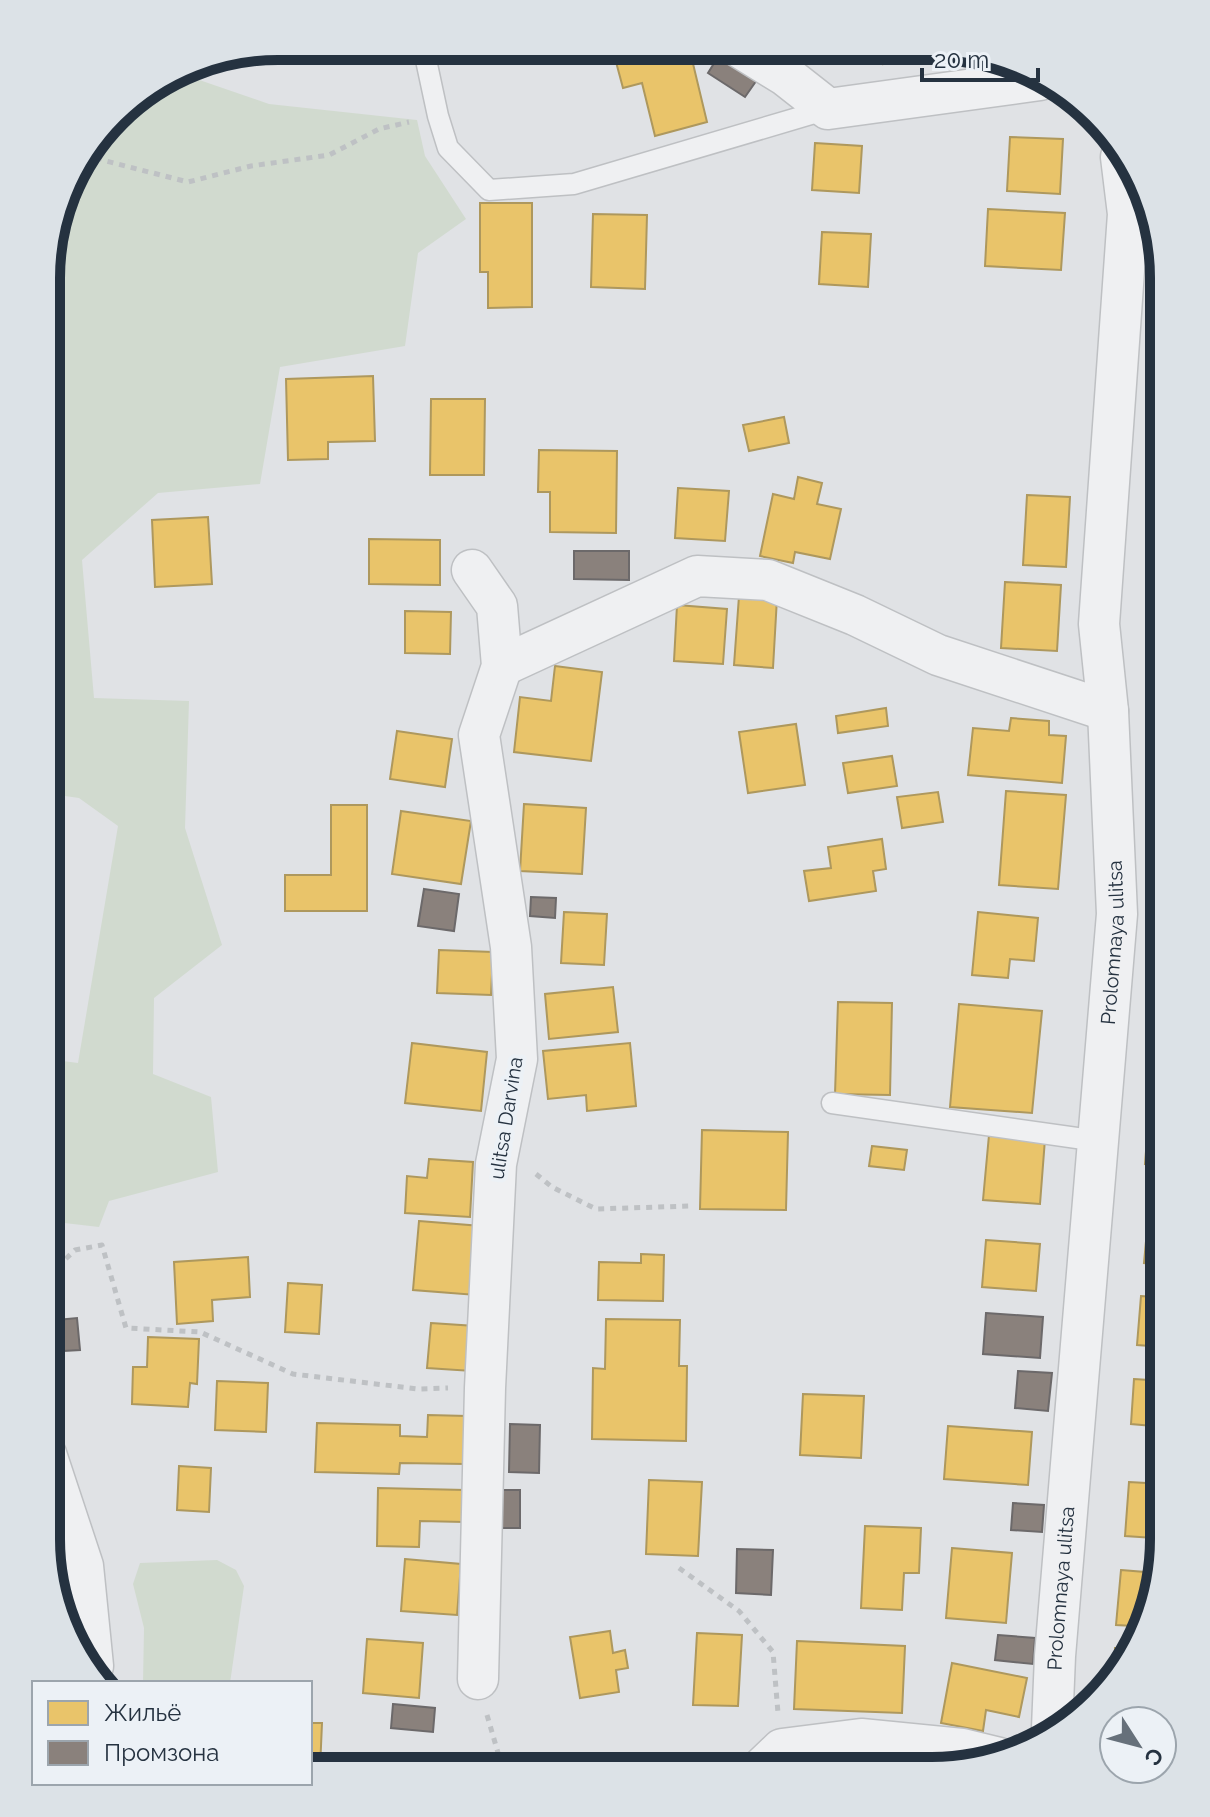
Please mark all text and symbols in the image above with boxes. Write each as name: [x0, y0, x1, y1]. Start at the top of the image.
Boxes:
scale bar: [922, 32, 1038, 82]
text: 20 m: [934, 45, 989, 74]
street label: Prolomnaya ulitsa: [1096, 860, 1129, 1026]
street label: ulitsa Darvina: [484, 1055, 528, 1181]
street label: Prolomnaya ulitsa: [1042, 1505, 1079, 1671]
legend: [32, 1681, 312, 1785]
text: Жильё: [104, 1698, 181, 1727]
north arrow: [1098, 1705, 1178, 1785]
text: Промзона: [104, 1738, 219, 1767]
text: С: [1139, 1743, 1169, 1771]

